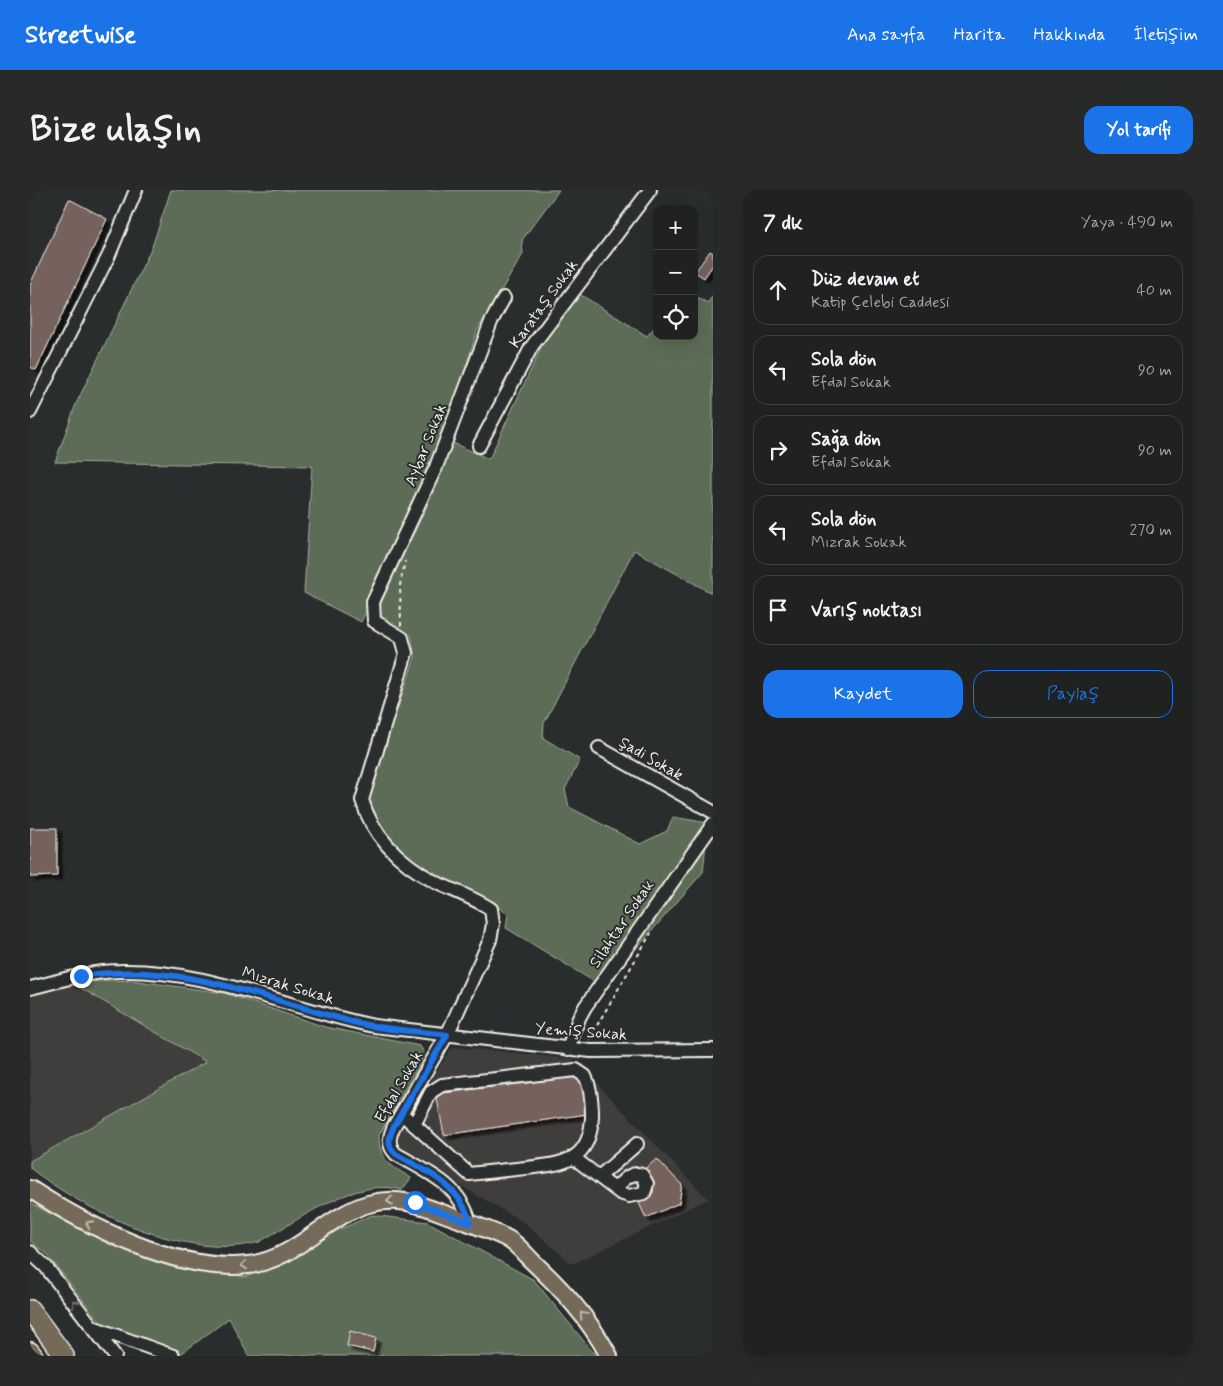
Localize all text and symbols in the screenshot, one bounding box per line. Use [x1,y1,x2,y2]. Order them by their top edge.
text: Streetwise [25,20,136,51]
text: Ana sayfa [847,23,926,47]
text: Harita [954,23,1005,47]
text: Hakkında [1033,23,1106,47]
text: İletişim [1134,23,1198,47]
button: Yol tarifi [1084,106,1193,154]
text: Bize ulaşın [30,107,201,153]
map controls [653,205,698,340]
button: + [653,205,698,250]
text: 7 dk [763,209,803,237]
text: Yaya · 490 m [1081,212,1173,233]
button: − [653,250,698,295]
street label: Karataş Sokak [505,255,583,352]
text: Düz devam et [811,267,919,292]
icon: ahead [764,276,792,304]
text: 40 m [1136,280,1172,301]
text: Katip Çelebi Caddesi [811,292,949,313]
button: locate [653,295,698,340]
text: Sola dön [811,347,876,372]
icon: left [764,356,792,384]
text: 90 m [1138,360,1172,381]
text: Efdal Sokak [811,372,891,393]
street label: Aybar Sokak [400,401,452,489]
text: Sağa dön [811,427,881,452]
icon: right [764,436,792,464]
text: 90 m [1138,440,1172,461]
text: Efdal Sokak [811,452,891,473]
text: Sola dön [811,507,876,532]
icon: left [764,516,792,544]
text: 270 m [1129,520,1172,541]
text: Mızrak Sokak [811,532,906,553]
icon: arrive [764,596,792,624]
text: Varış noktası [811,598,922,623]
button: Kaydet [763,670,963,718]
button: Paylaş [973,670,1173,718]
street label: Şadi Sokak [615,732,687,786]
street label: Silahtar Sokak [585,876,659,972]
street label: Mızrak Sokak [239,962,337,1010]
route end [70,965,93,988]
street label: Yemiş Sokak [534,1018,628,1046]
street label: Efdal Sokak [370,1047,428,1127]
route start [404,1191,427,1214]
one-way arrow [386,1195,394,1206]
one-way arrow [85,1220,94,1230]
one-way arrow [240,1259,248,1270]
one-way arrow [73,1300,81,1309]
one-way arrow [581,1312,589,1321]

